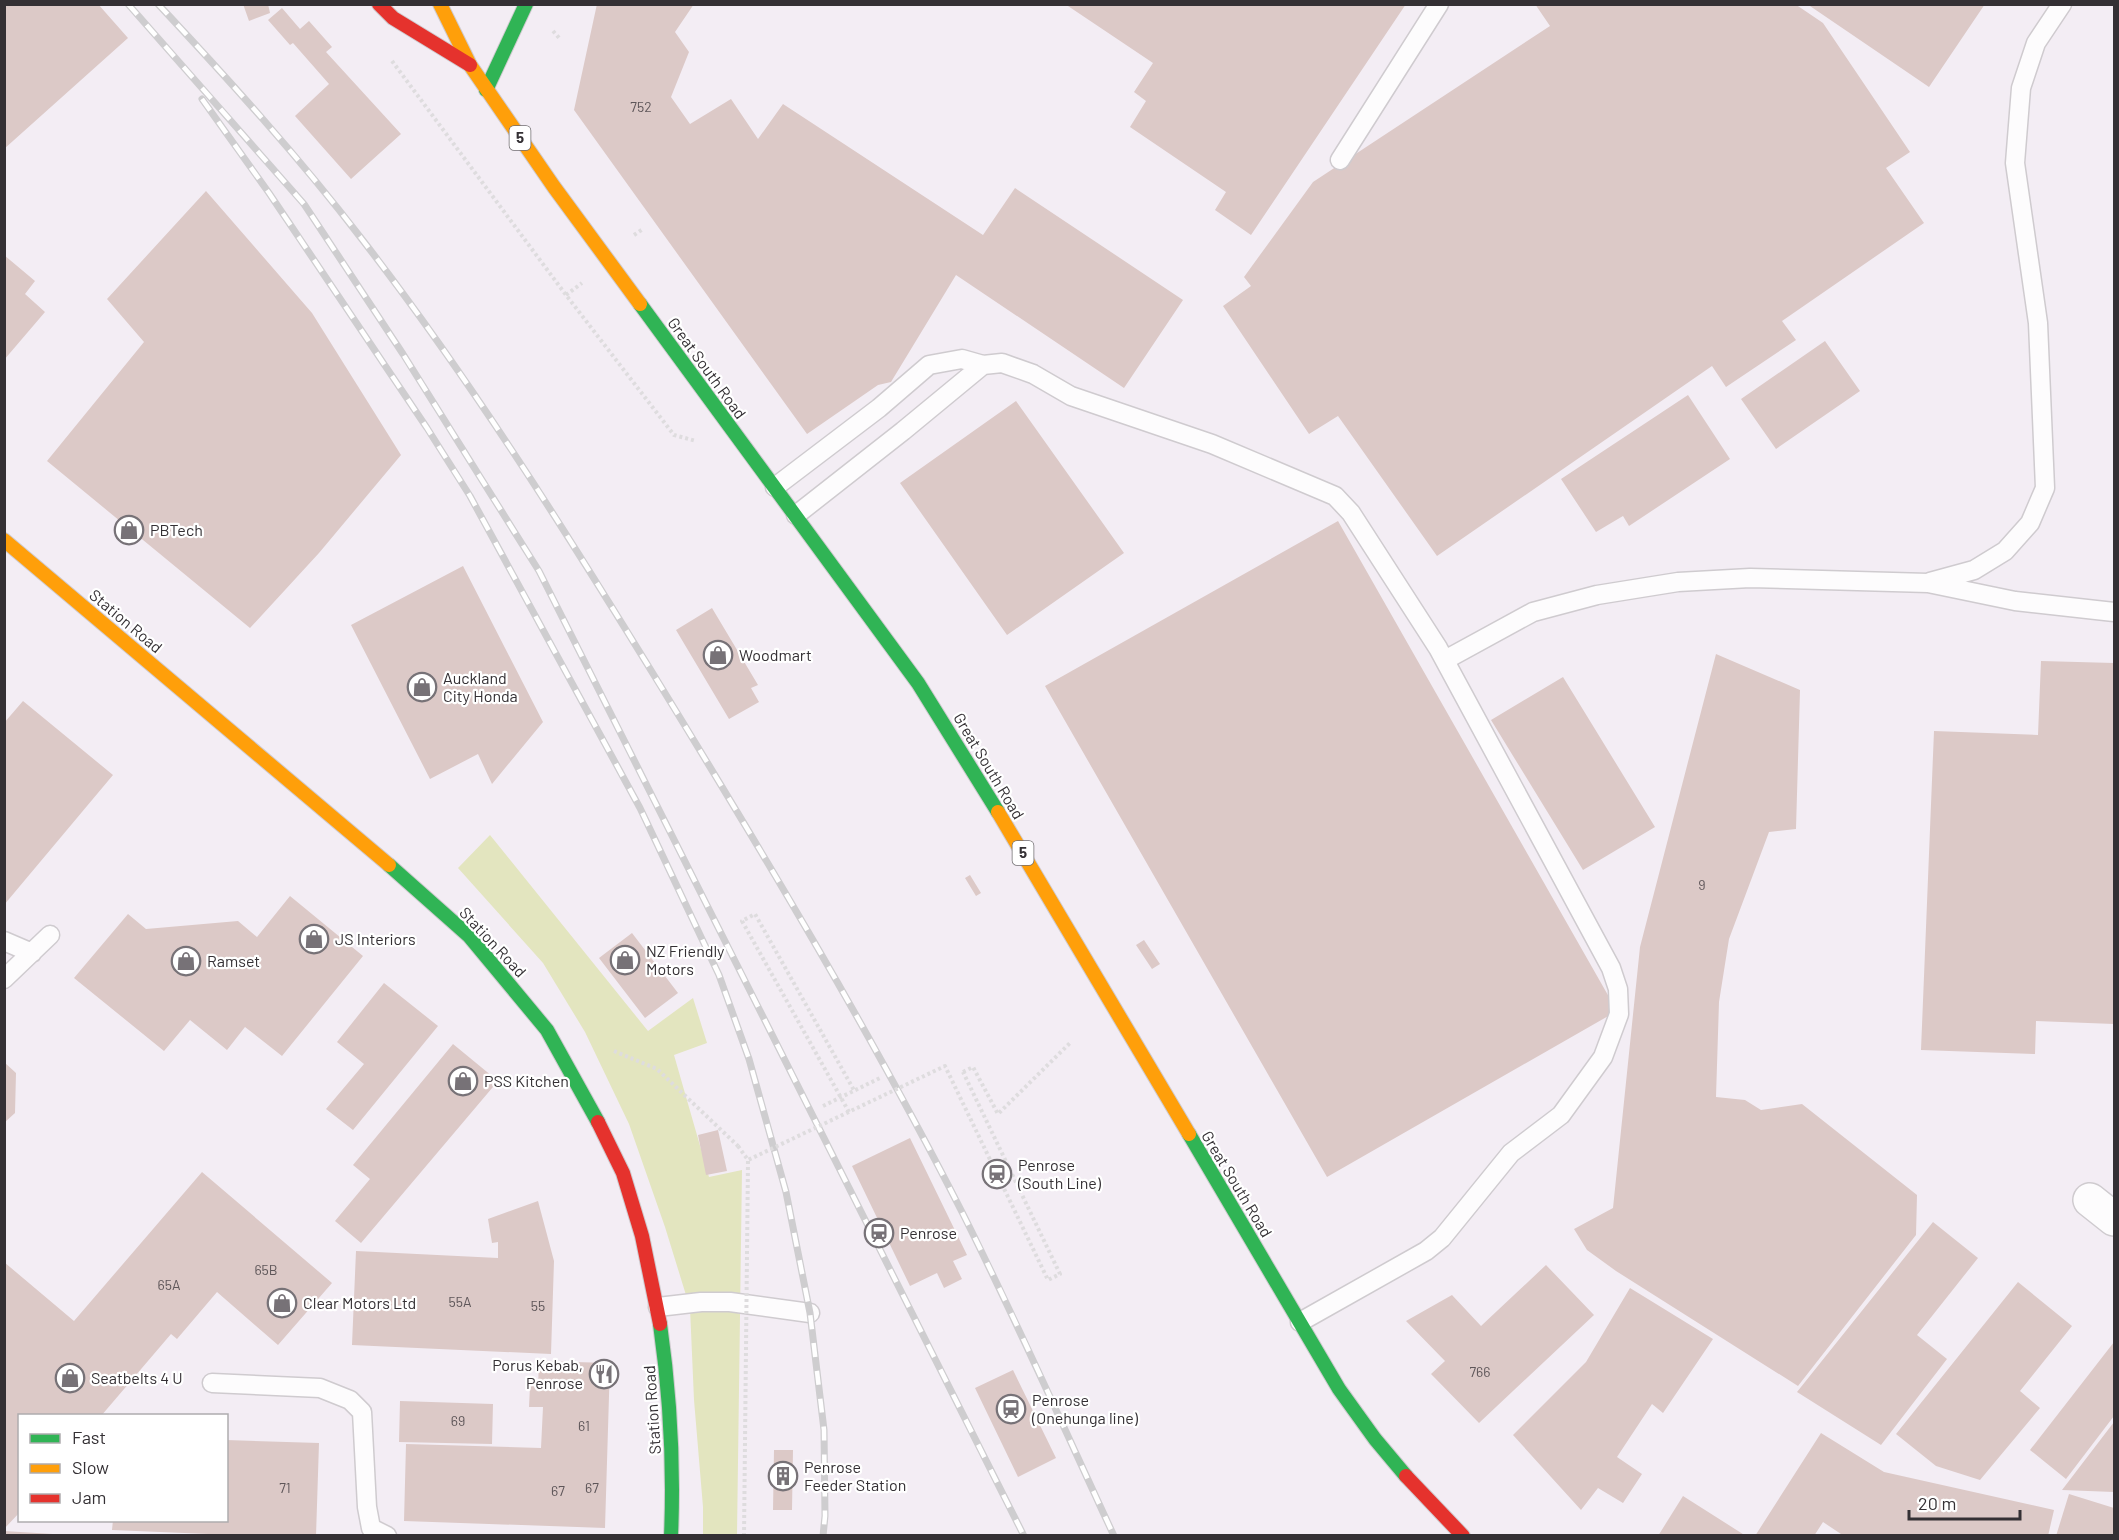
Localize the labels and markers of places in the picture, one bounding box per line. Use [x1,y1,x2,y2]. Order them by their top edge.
shop icon: PBTech [113,514,145,546]
place label: PBTech [150,520,203,539]
shop icon: Woodmart [702,639,734,671]
place label: Woodmart [739,645,812,664]
place label: Auckland City Honda [443,668,518,705]
shop icon: Auckland City Honda [406,671,438,703]
shop icon: JS Interiors [298,923,330,955]
place label: JS Interiors [335,929,416,948]
place label: NZ Friendly Motors [646,941,725,978]
shop icon: NZ Friendly Motors [609,944,641,976]
shop icon: Ramset [170,945,202,977]
place label: Ramset [207,951,260,970]
shop icon: PSS Kitchen [447,1065,479,1097]
place label: PSS Kitchen [484,1071,569,1090]
place label: Penrose (South Line) [1017,1155,1102,1192]
station icon: Penrose (South Line) [981,1158,1013,1190]
station icon: Penrose [863,1217,895,1249]
place label: Penrose [900,1223,957,1242]
shop icon: Clear Motors Ltd [266,1287,298,1319]
place label: Clear Motors Ltd [303,1293,416,1312]
place label: Porus Kebab, Penrose [492,1355,583,1392]
restaurant icon: Porus Kebab, Penrose [588,1358,620,1390]
shop icon: Seatbelts 4 U [54,1362,86,1394]
place label: Seatbelts 4 U [91,1368,183,1387]
place label: Penrose (Onehunga line) [1031,1390,1139,1427]
station icon: Penrose (Onehunga line) [995,1393,1027,1425]
place label: Penrose Feeder Station [804,1457,906,1494]
building icon: Penrose Feeder Station [767,1460,799,1492]

